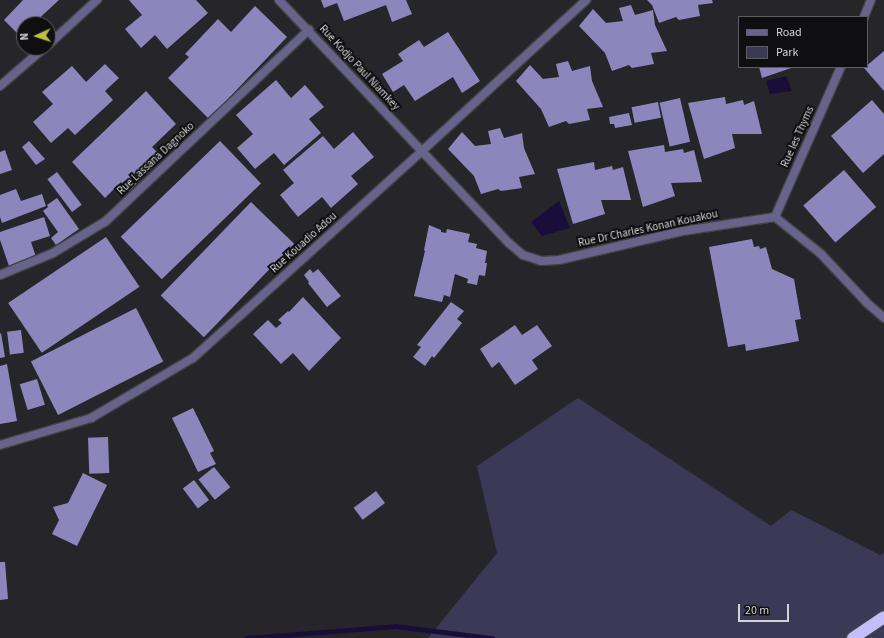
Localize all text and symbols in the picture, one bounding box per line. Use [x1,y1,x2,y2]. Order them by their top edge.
north arrow [16,16,56,56]
legend [738,16,868,68]
street label: Rue Kodjo Paul Niamkey [316,23,402,113]
text: Road [776,24,802,41]
text: N [17,33,32,41]
text: Park [776,44,798,61]
street label: Rue les Thyms [779,104,817,170]
street label: Rue Lassana Dagnoko [115,120,197,198]
street label: Rue Dr Charles Konan Kouakou [577,208,719,250]
street label: Rue Kouadio Adou [268,210,340,276]
scale bar [740,596,791,622]
text: 20 m [745,602,769,619]

